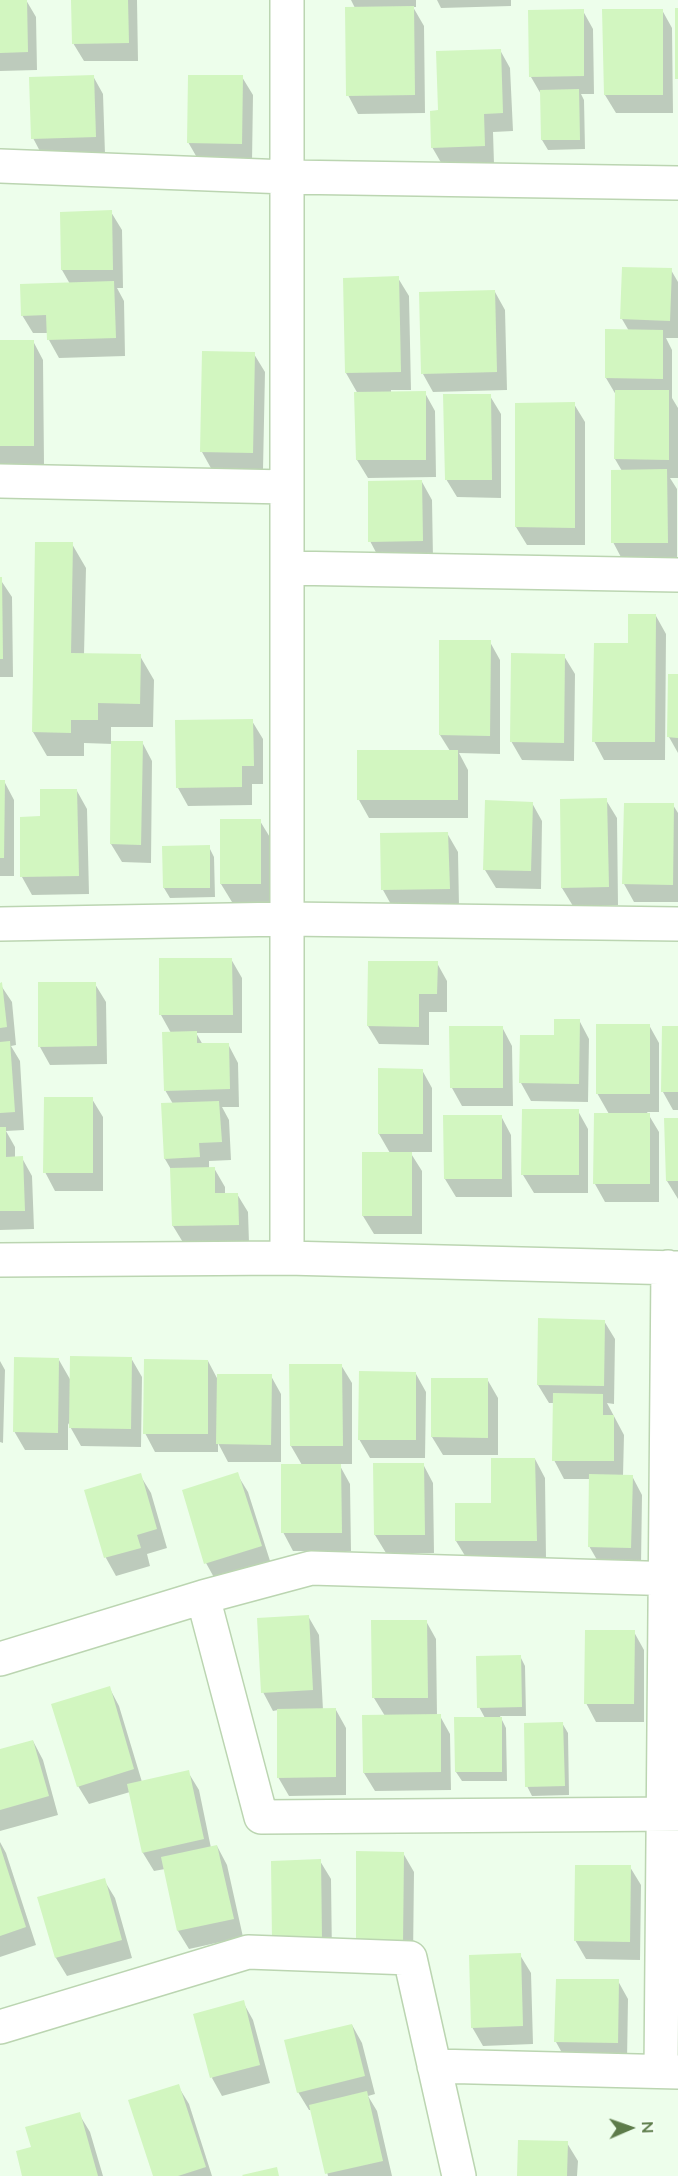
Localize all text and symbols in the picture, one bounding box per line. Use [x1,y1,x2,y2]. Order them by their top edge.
north arrow [600,2098,660,2158]
text: N [639,2121,658,2134]

